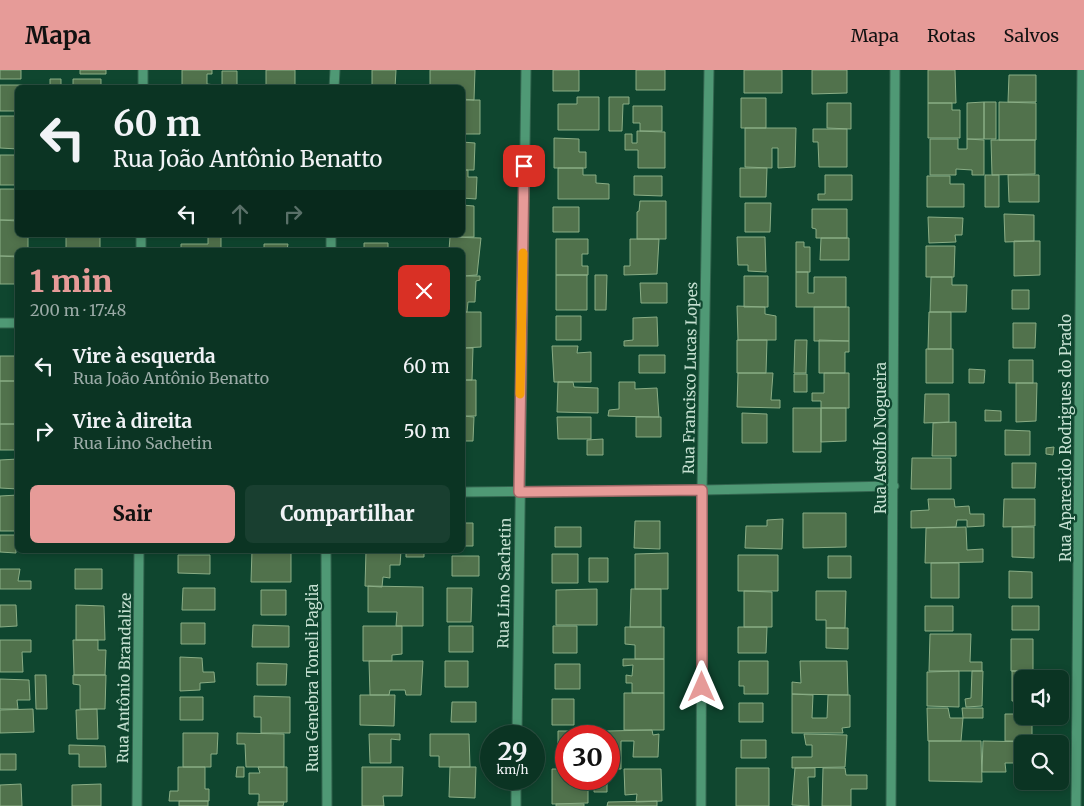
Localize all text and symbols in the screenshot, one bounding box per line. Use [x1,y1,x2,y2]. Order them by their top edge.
text: Mapa [25,20,91,51]
text: Mapa [851,24,899,47]
text: Rotas [927,24,976,47]
text: Salvos [1004,24,1059,47]
text: 60 m [113,102,201,146]
icon: left [30,105,95,170]
text: Rua João Antônio Benatto [113,145,382,173]
pin [503,145,545,187]
icon: arrive [510,152,538,180]
icon: left [173,200,201,228]
icon: ahead [226,200,254,228]
icon: right [279,200,307,228]
text: 1 min [30,262,112,300]
button: close [398,265,450,317]
street label: Rua Francisco Lucas Lopes [679,282,701,474]
text: 200 m · 17:48 [30,300,126,320]
street label: Rua Aparecido Rodrigues do Prado [1056,314,1075,562]
text: Vire à esquerda [73,344,216,368]
icon: left [30,352,58,380]
text: 60 m [403,354,450,378]
street label: Rua Astolfo Nogueira [871,362,890,514]
text: Rua João Antônio Benatto [73,368,269,388]
text: Vire à direita [73,409,192,433]
icon: right [30,417,58,445]
text: 50 m [404,419,450,443]
text: Rua Lino Sachetin [73,433,212,453]
button: Sair [30,485,235,543]
button: Compartilhar [245,485,450,543]
street label: Rua Lino Sachetin [493,517,515,648]
street label: Rua Genebra Toneli Paglia [303,584,322,772]
street label: Rua Antônio Brandalize [113,593,135,763]
position arrow [675,660,727,712]
map controls [1014,670,1069,790]
button: sound [1014,670,1069,725]
speed limit sign: 30 [555,725,620,790]
text: 29 [498,735,527,767]
button: search [1014,735,1069,790]
text: km/h [497,762,528,777]

